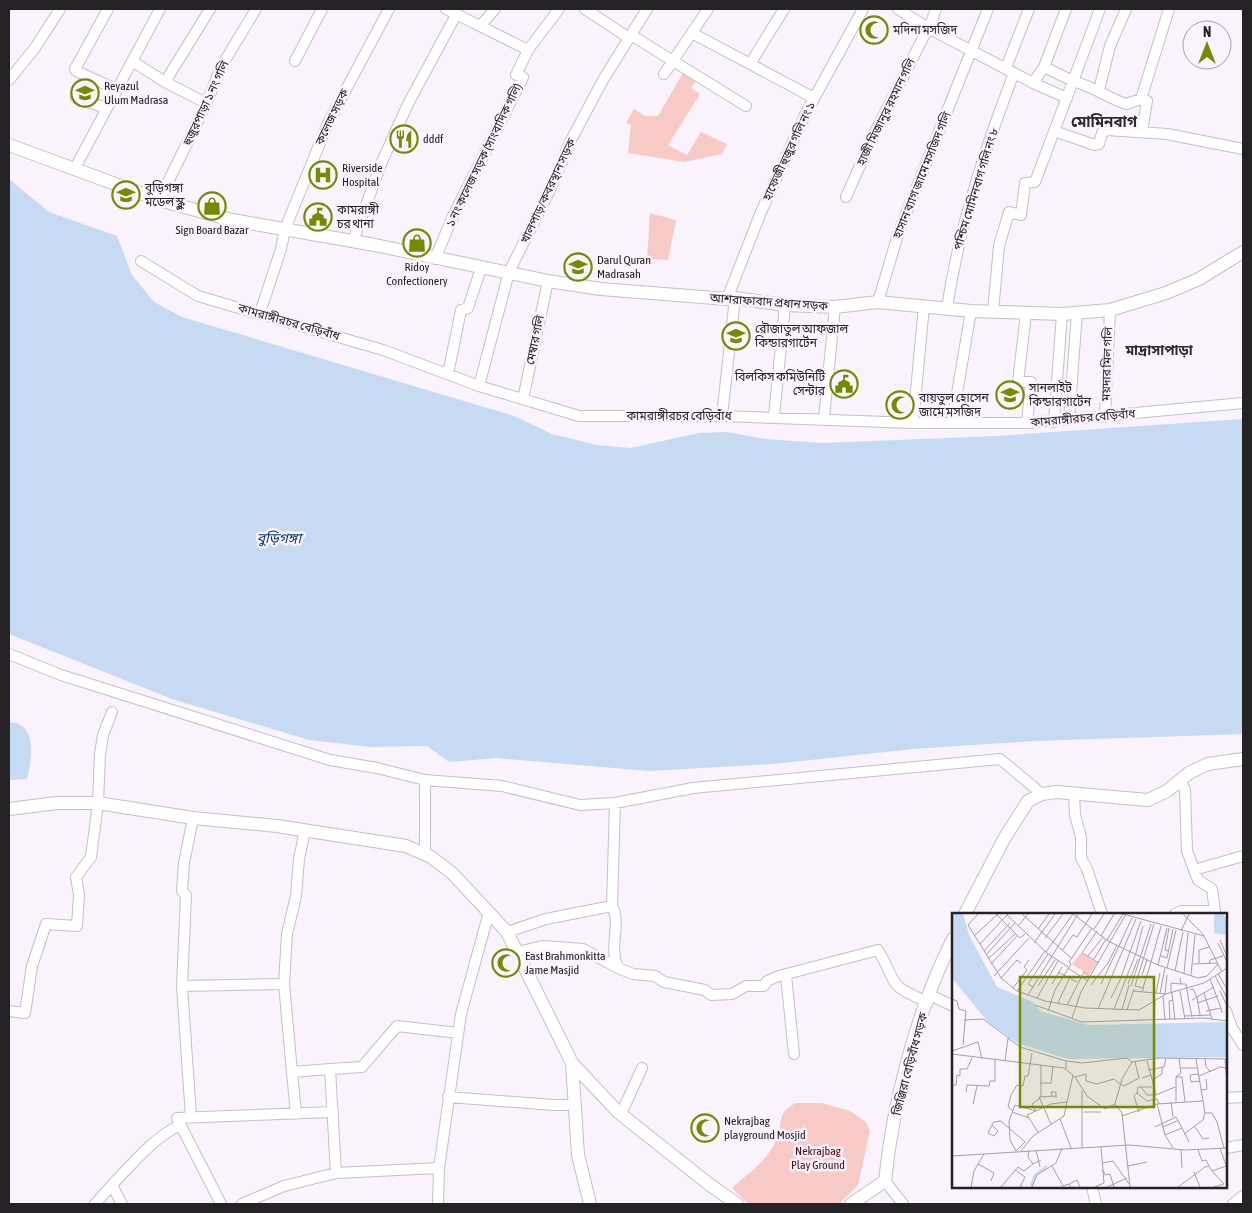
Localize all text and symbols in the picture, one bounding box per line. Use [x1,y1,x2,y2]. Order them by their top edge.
mosque icon: মদিনা মসজিদ [859,15,889,45]
north arrow [1182,20,1232,70]
place label: মদিনা মসজিদ [892,22,958,37]
text: N [1203,24,1211,40]
street label: হাজী মিজানুর রহমান গলি [853,55,919,169]
street label: হুজুরপাড়া ১ নং গলি [179,58,232,149]
school or university icon: Reyazul Ulum Madrasa [70,78,100,108]
place label: Reyazul Ulum Madrasa [104,79,168,107]
street label: ১ নং কলেজ সড়ক (সাংবাদিক গলি) [442,80,525,229]
street label: কলেজ সড়ক [312,86,352,148]
street label: হাফেজী হুজুর গলি নং ১ [759,99,818,204]
street label: হাসান ব্যাগ জামে মসজিদ গলি [889,109,954,241]
district label: মোমিনবাগ [1071,113,1138,130]
restaurant icon: dddf [389,124,419,154]
street label: পশ্চিম মোমিনবাগ গলি নং ৮ [950,126,1001,252]
place label: dddf [423,132,444,146]
street label: খালপাড়/কবরস্থান সড়ক [518,136,579,246]
hospital icon: Riverside Hospital [308,160,338,190]
place label: Riverside Hospital [342,161,383,189]
school or university icon: বুড়িগঙ্গা মডেল স্কুল [111,180,141,210]
place label: বুড়িগঙ্গা মডেল স্কুল [144,180,186,210]
shop icon: Sign Board Bazar [197,191,227,221]
public building icon: কামরাঙ্গী চর থানা [303,202,333,232]
place label: কামরাঙ্গী চর থানা [336,202,380,231]
place label: Sign Board Bazar [176,223,249,237]
shop icon: Ridoy Confectionery [402,228,432,258]
school or university icon: Darul Quran Madrasah [563,252,593,282]
place label: Darul Quran Madrasah [597,253,651,281]
place label: Ridoy Confectionery [386,260,448,288]
street label: আশরাফাবাদ প্রধান সড়ক [708,291,829,313]
street label: কামরাঙ্গীরচর বেড়িবাঁধ [236,300,343,343]
street label: মেম্বার গলি [522,313,547,366]
school or university icon: রৌজাতুল আফজাল কিন্ডারগার্টেন [721,321,751,351]
place label: রৌজাতুল আফজাল কিন্ডারগার্টেন [754,321,849,350]
street label: ময়দার মিল গলি [1098,326,1115,402]
district label: মাদ্রাসাপাড়া [1124,342,1194,358]
place label: বিলকিস কমিউনিটি সেন্টার [734,369,826,398]
public building icon: বিলকিস কমিউনিটি সেন্টার [829,369,859,399]
school or university icon: সানলাইট কিন্ডারগার্টেন [995,380,1025,410]
place label: সানলাইট কিন্ডারগার্টেন [1028,380,1092,409]
mosque icon: বায়তুল হোসেন জামে মসজিদ [885,390,915,420]
place label: বায়তুল হোসেন জামে মসজিদ [918,391,989,419]
street label: কামরাঙ্গীরচর বেড়িবাঁধ [1029,405,1137,430]
street label: কামরাঙ্গীরচর বেড়িবাঁধ [625,408,732,423]
water label: বুড়িগঙ্গা [257,530,304,547]
inset map [952,913,1227,1188]
mosque icon: East Brahmonkitta Jame Masjid [491,948,521,978]
place label: East Brahmonkitta Jame Masjid [525,949,606,977]
street label: জিঞ্জিরা বেড়িবাঁধ সড়ক [888,1010,931,1118]
mosque icon: Nekrajbag playground Mosjid [690,1113,720,1143]
place label: Nekrajbag playground Mosjid [724,1114,806,1142]
park label: Nekrajbag Play Ground [791,1144,845,1172]

